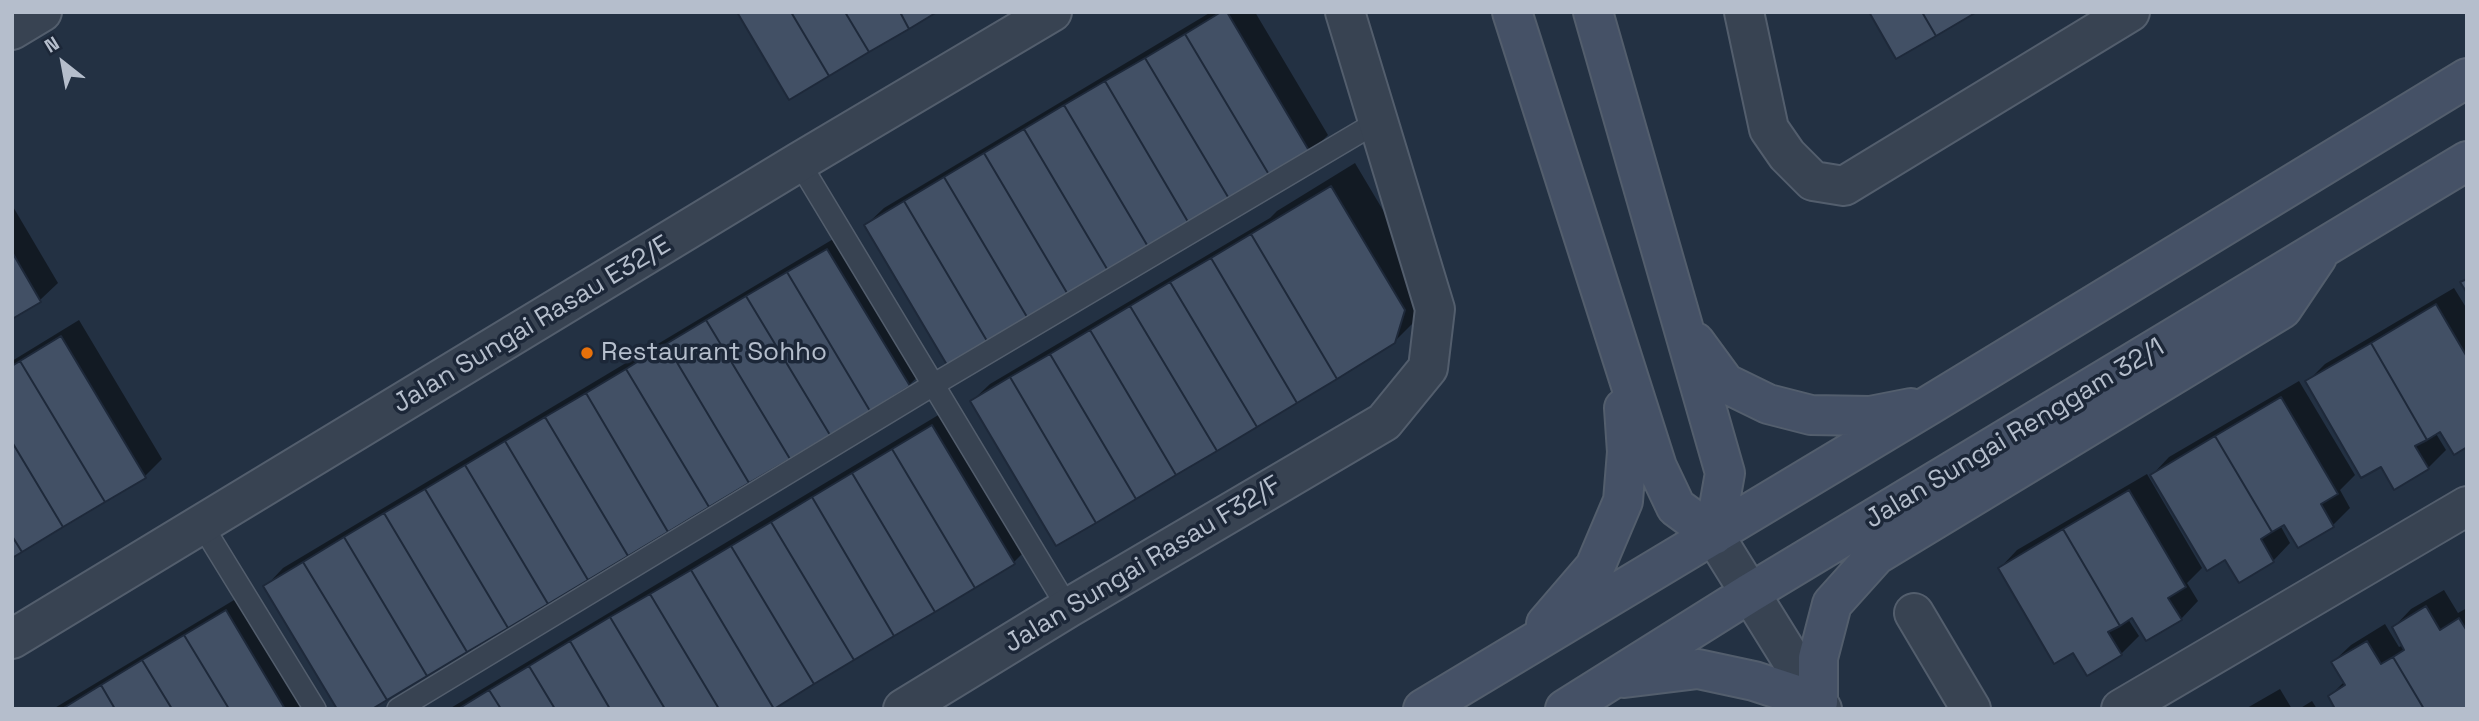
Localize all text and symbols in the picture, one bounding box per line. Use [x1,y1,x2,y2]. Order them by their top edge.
north arrow [28,28,98,98]
text: N [40,31,64,59]
street label: Jalan Sungai Rasau E32/E [387,230,677,420]
street label: Jalan Sungai Renggam 32/1 [1860,332,2170,536]
place label: Restaurant Sohho [601,337,827,369]
marker: Restaurant Sohho [579,345,595,361]
street label: Jalan Sungai Rasau F32/F [999,470,1287,660]

